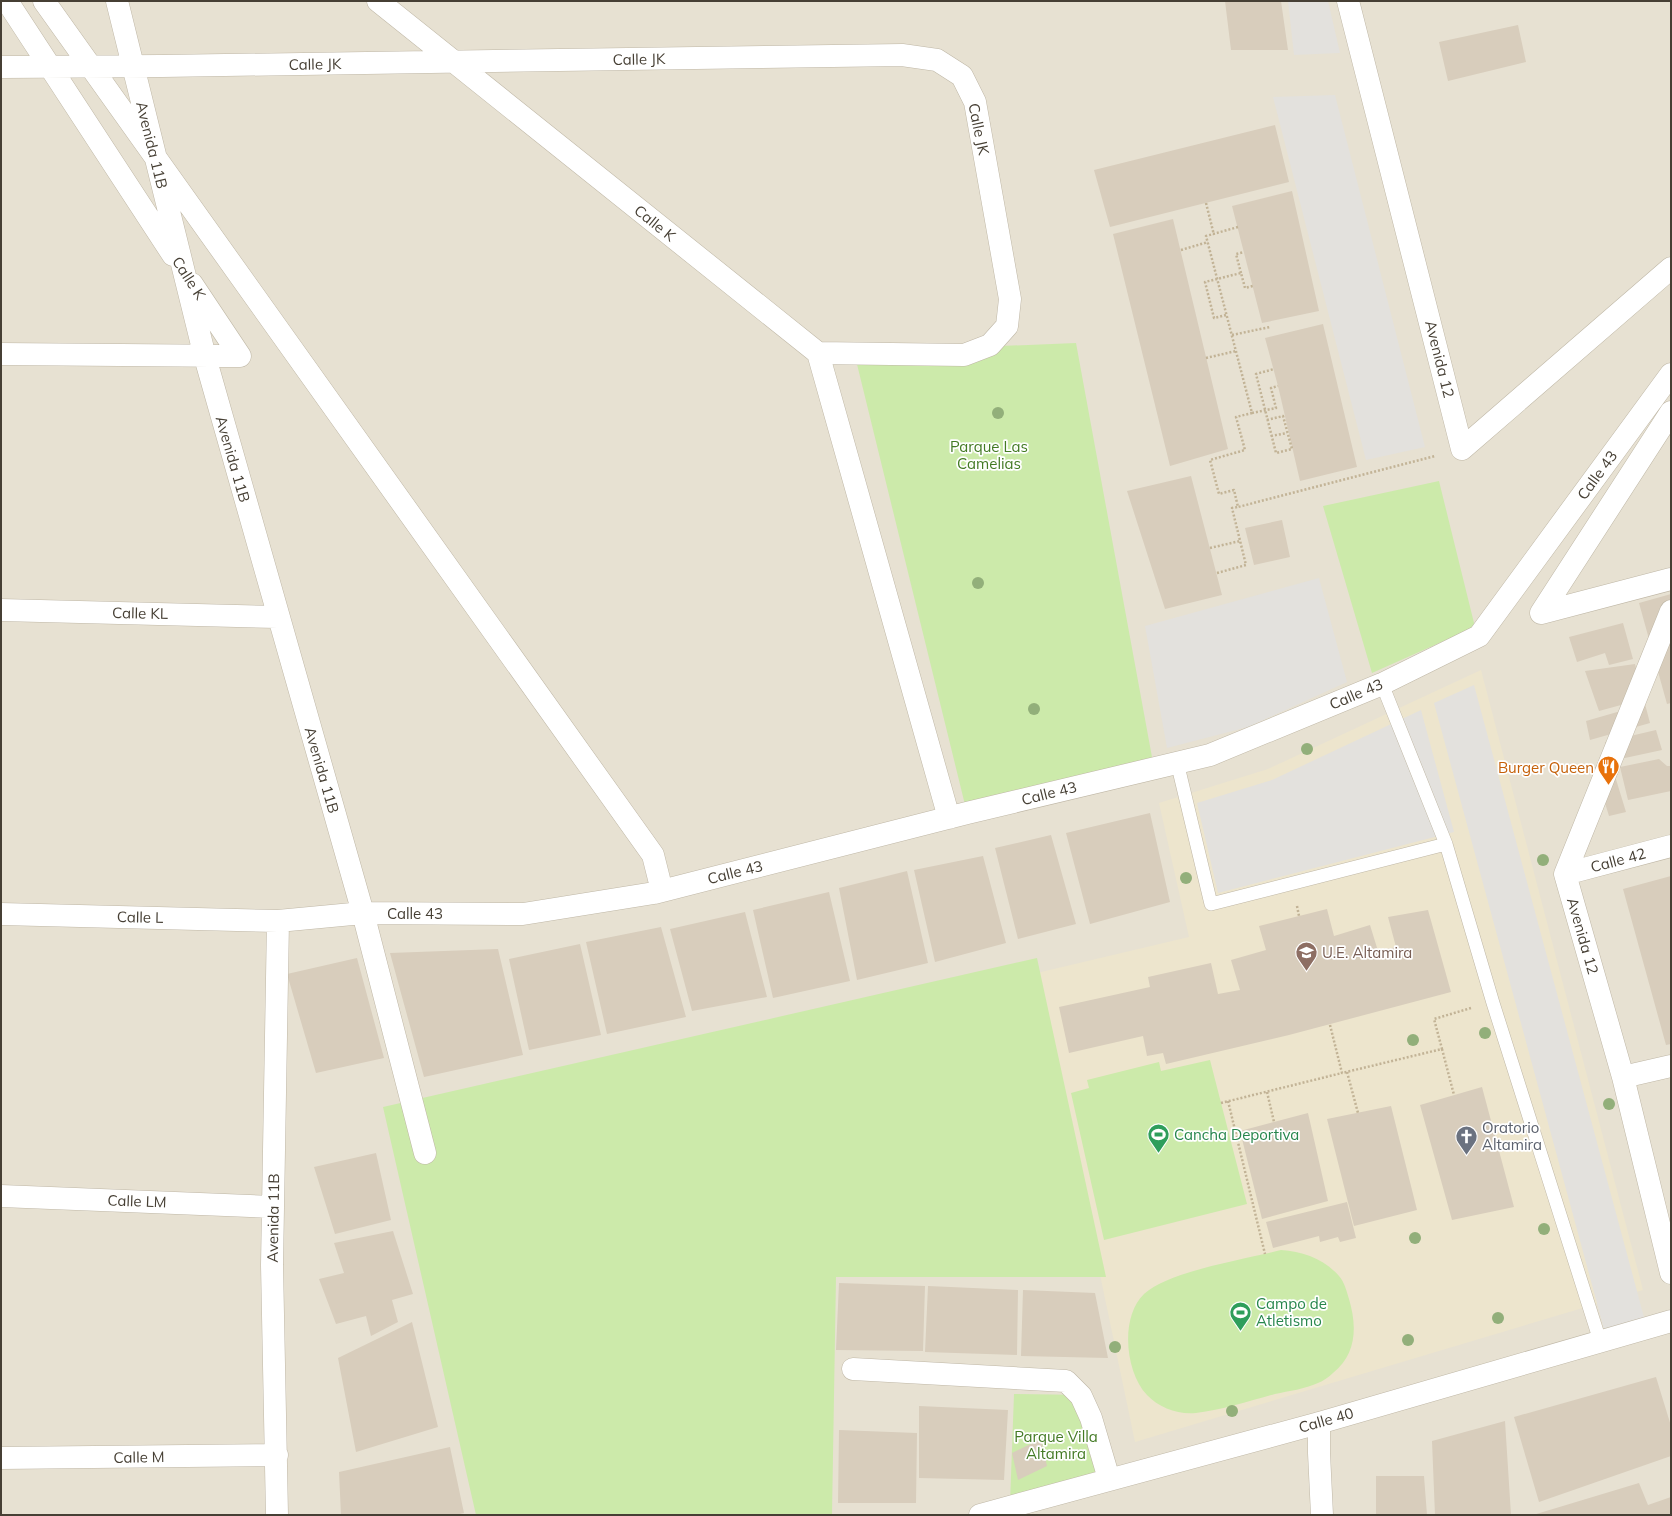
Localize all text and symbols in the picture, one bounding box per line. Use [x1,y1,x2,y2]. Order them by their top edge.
street label: Calle JK [612,49,666,69]
street label: Calle JK [288,54,342,74]
street label: Avenida 11B [132,99,172,191]
street label: Calle JK [964,101,994,157]
street label: Calle K [630,201,680,246]
street label: Calle K [168,253,210,304]
street label: Avenida 12 [1421,318,1459,400]
street label: Avenida 11B [212,414,254,504]
park label: Parque Las Camelias [950,437,1028,473]
street label: Calle 43 [1573,447,1621,503]
street label: Calle KL [112,603,168,623]
street label: Calle 43 [1326,674,1386,714]
street label: Avenida 11B [301,725,343,815]
restaurant icon: Burger Queen [1596,754,1622,787]
place label: Burger Queen [1498,758,1594,777]
street label: Calle 43 [1019,777,1079,809]
street label: Calle 42 [1588,844,1648,876]
street label: Calle 43 [705,856,765,888]
street label: Avenida 12 [1563,895,1603,977]
street label: Calle 43 [387,904,443,923]
street label: Calle L [117,907,163,927]
school or university icon: U.E. Altamira [1293,939,1319,972]
place label: U.E. Altamira [1322,943,1412,962]
place label: Oratorio Altamira [1482,1118,1542,1154]
sports icon: Cancha Deportiva [1146,1121,1172,1154]
church icon: Oratorio Altamira [1454,1123,1480,1156]
place label: Cancha Deportiva [1174,1125,1299,1144]
street label: Avenida 11B [263,1173,283,1263]
street label: Calle LM [107,1190,167,1212]
place label: Campo de Atletismo [1256,1294,1327,1330]
sports icon: Campo de Atletismo [1228,1299,1254,1332]
street label: Calle 40 [1296,1403,1356,1437]
park label: Parque Villa Altamira [1014,1427,1098,1463]
street label: Calle M [113,1447,165,1467]

